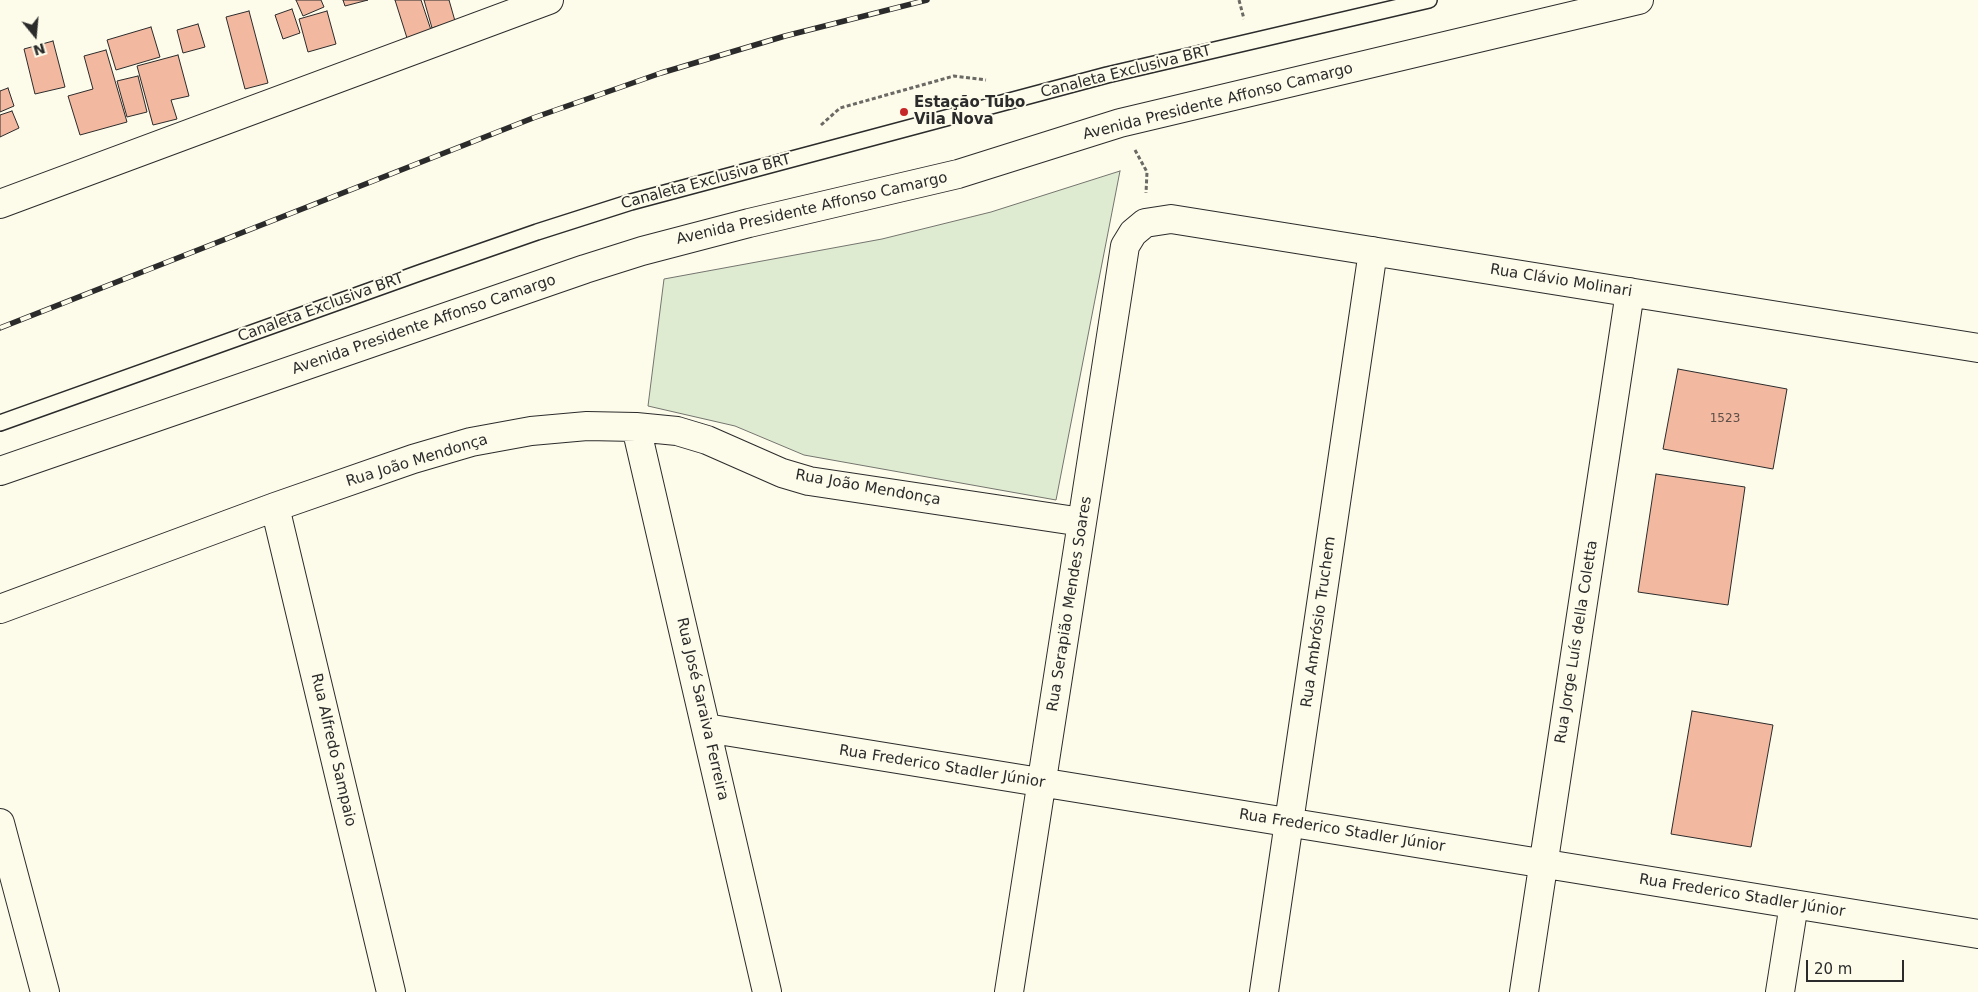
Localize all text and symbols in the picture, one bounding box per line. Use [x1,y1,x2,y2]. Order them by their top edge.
north arrow [10,10,60,60]
text: N [31,40,47,59]
street label: Canaleta Exclusiva BRT [1039,42,1213,102]
street label: Avenida Presidente Affonso Camargo [1081,60,1355,144]
place label: Estação Tubo Vila Nova [914,94,1025,129]
marker: Estação Tubo Vila Nova [898,106,910,118]
street label: Canaleta Exclusiva BRT [619,151,793,213]
street label: Avenida Presidente Affonso Camargo [675,169,949,249]
street label: Rua Clávio Molinari [1489,261,1633,301]
street label: Canaleta Exclusiva BRT [236,270,406,346]
street label: Avenida Presidente Affonso Camargo [290,271,558,379]
house number: 1523 [1710,412,1740,426]
street label: Rua João Mendonça [344,431,490,491]
street label: Rua João Mendonça [794,466,942,510]
street label: Rua Serapião Mendes Soares [1044,495,1096,713]
street label: Rua Ambrósio Truchem [1298,535,1340,709]
street label: Rua Jorge Luís della Coletta [1552,539,1602,745]
street label: Rua José Saraiva Ferreira [672,616,732,802]
street label: Rua Alfredo Sampaio [307,672,359,828]
street label: Rua Frederico Stadler Júnior [838,742,1046,792]
street label: Rua Frederico Stadler Júnior [1238,806,1446,856]
street label: Rua Frederico Stadler Júnior [1638,871,1846,921]
scale bar [1808,950,1906,982]
text: 20 m [1814,960,1852,978]

